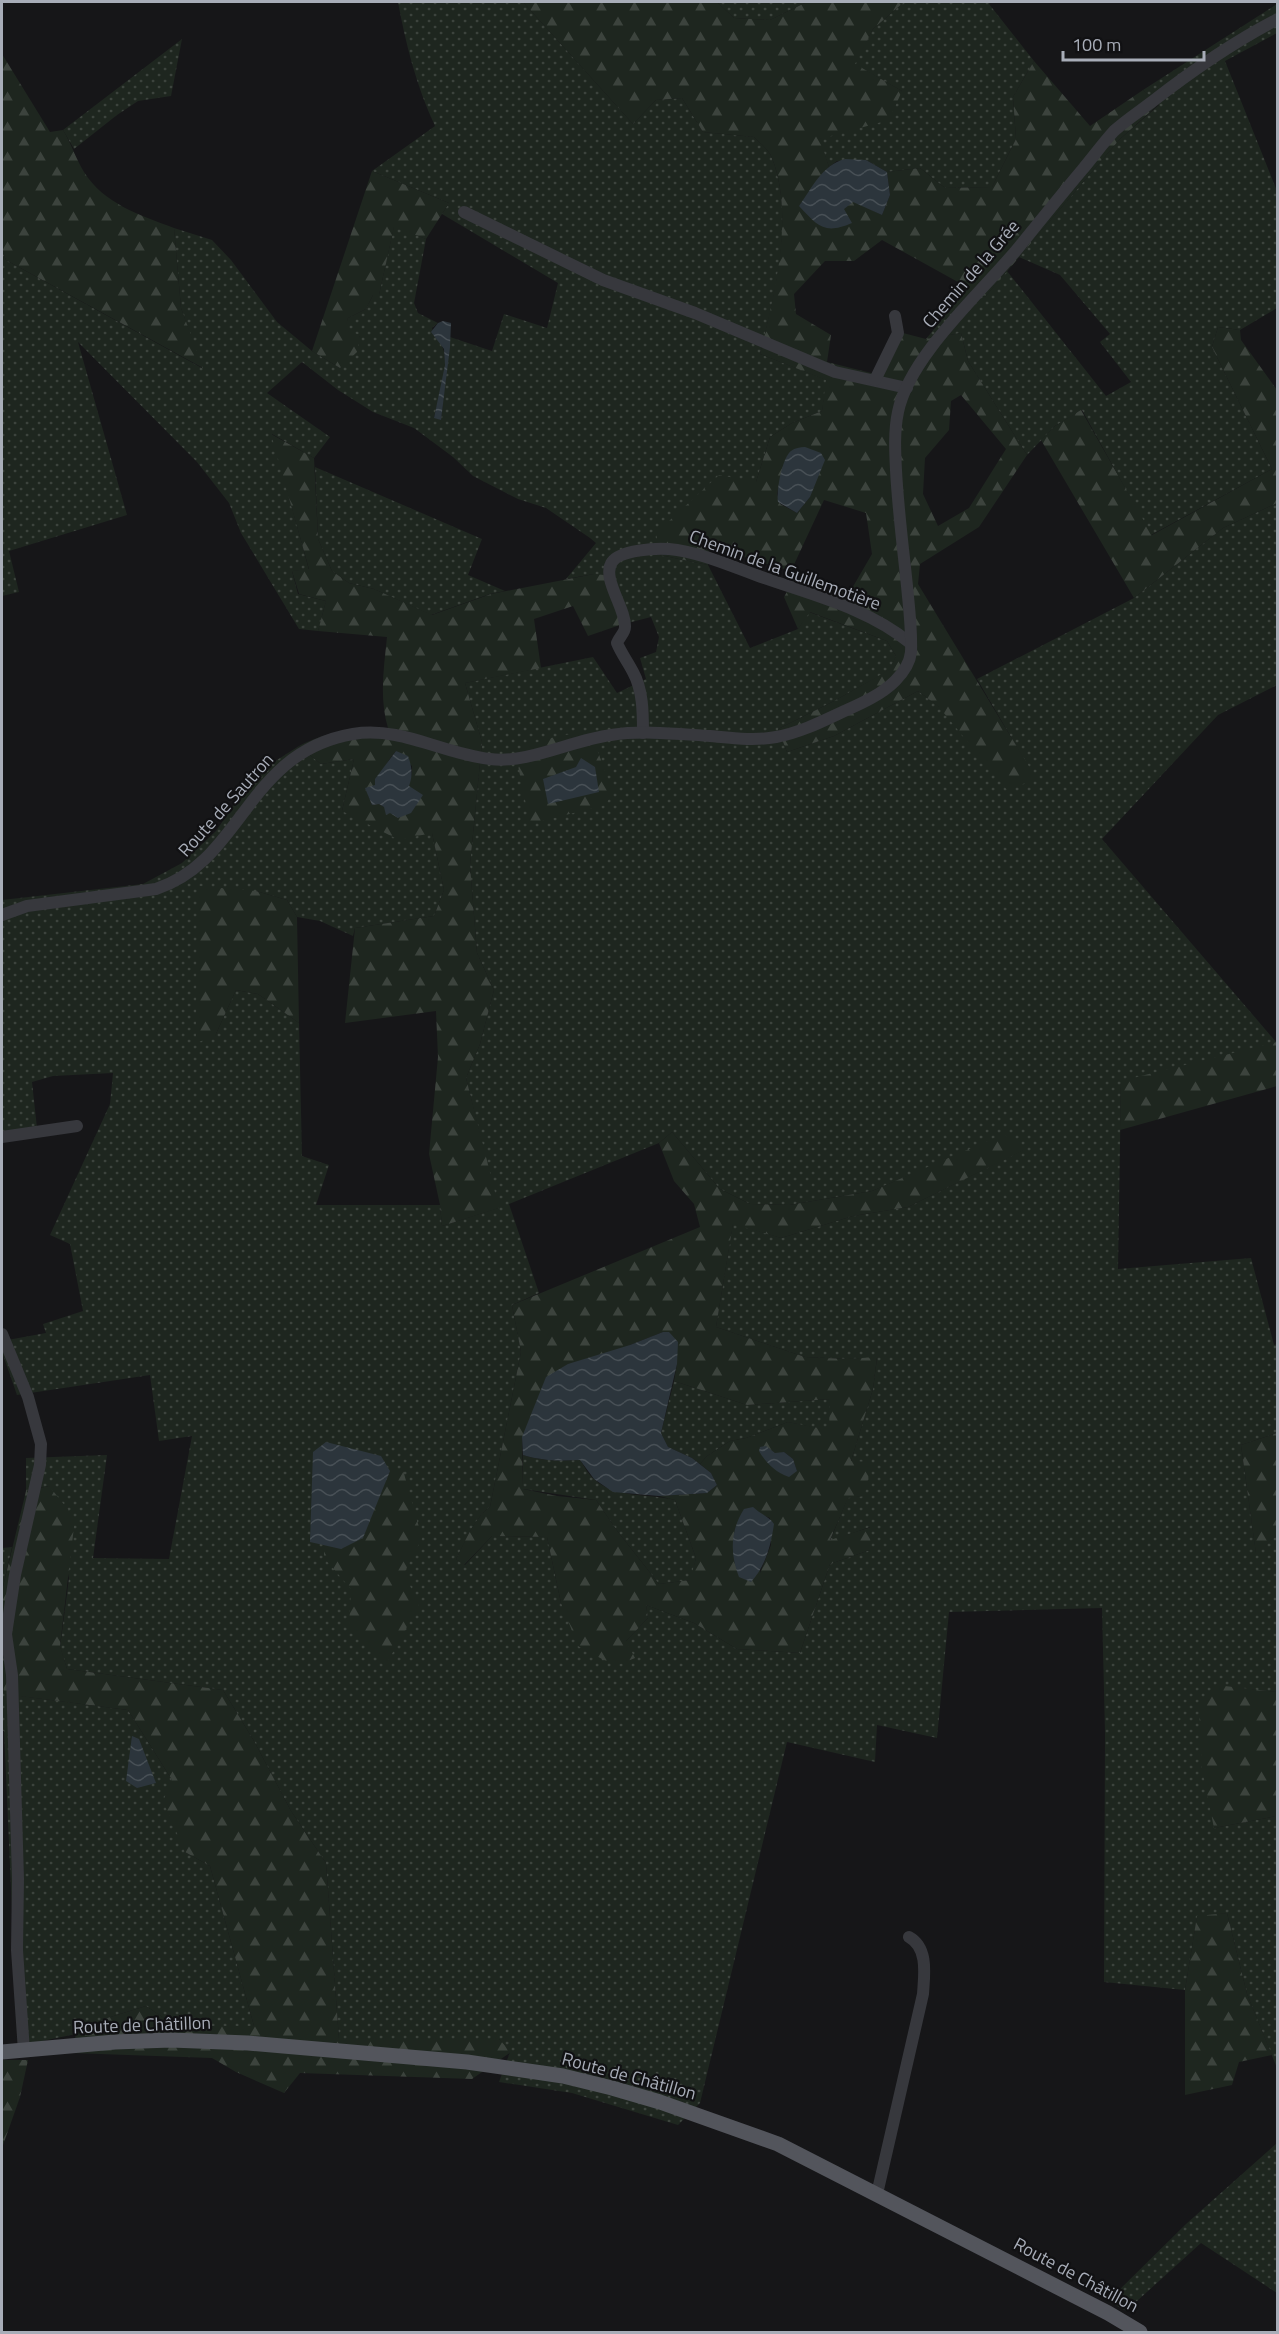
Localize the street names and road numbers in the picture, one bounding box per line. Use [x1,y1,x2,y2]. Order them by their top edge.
street label: Chemin de la Grée [916,213,1025,334]
street label: Chemin de la Guillemotière [686,522,885,617]
street label: Route de Sautron [172,747,280,863]
street label: Route de Châtillon [72,2009,211,2040]
street label: Route de Châtillon [559,2045,699,2106]
street label: Route de Châtillon [1009,2230,1144,2319]

